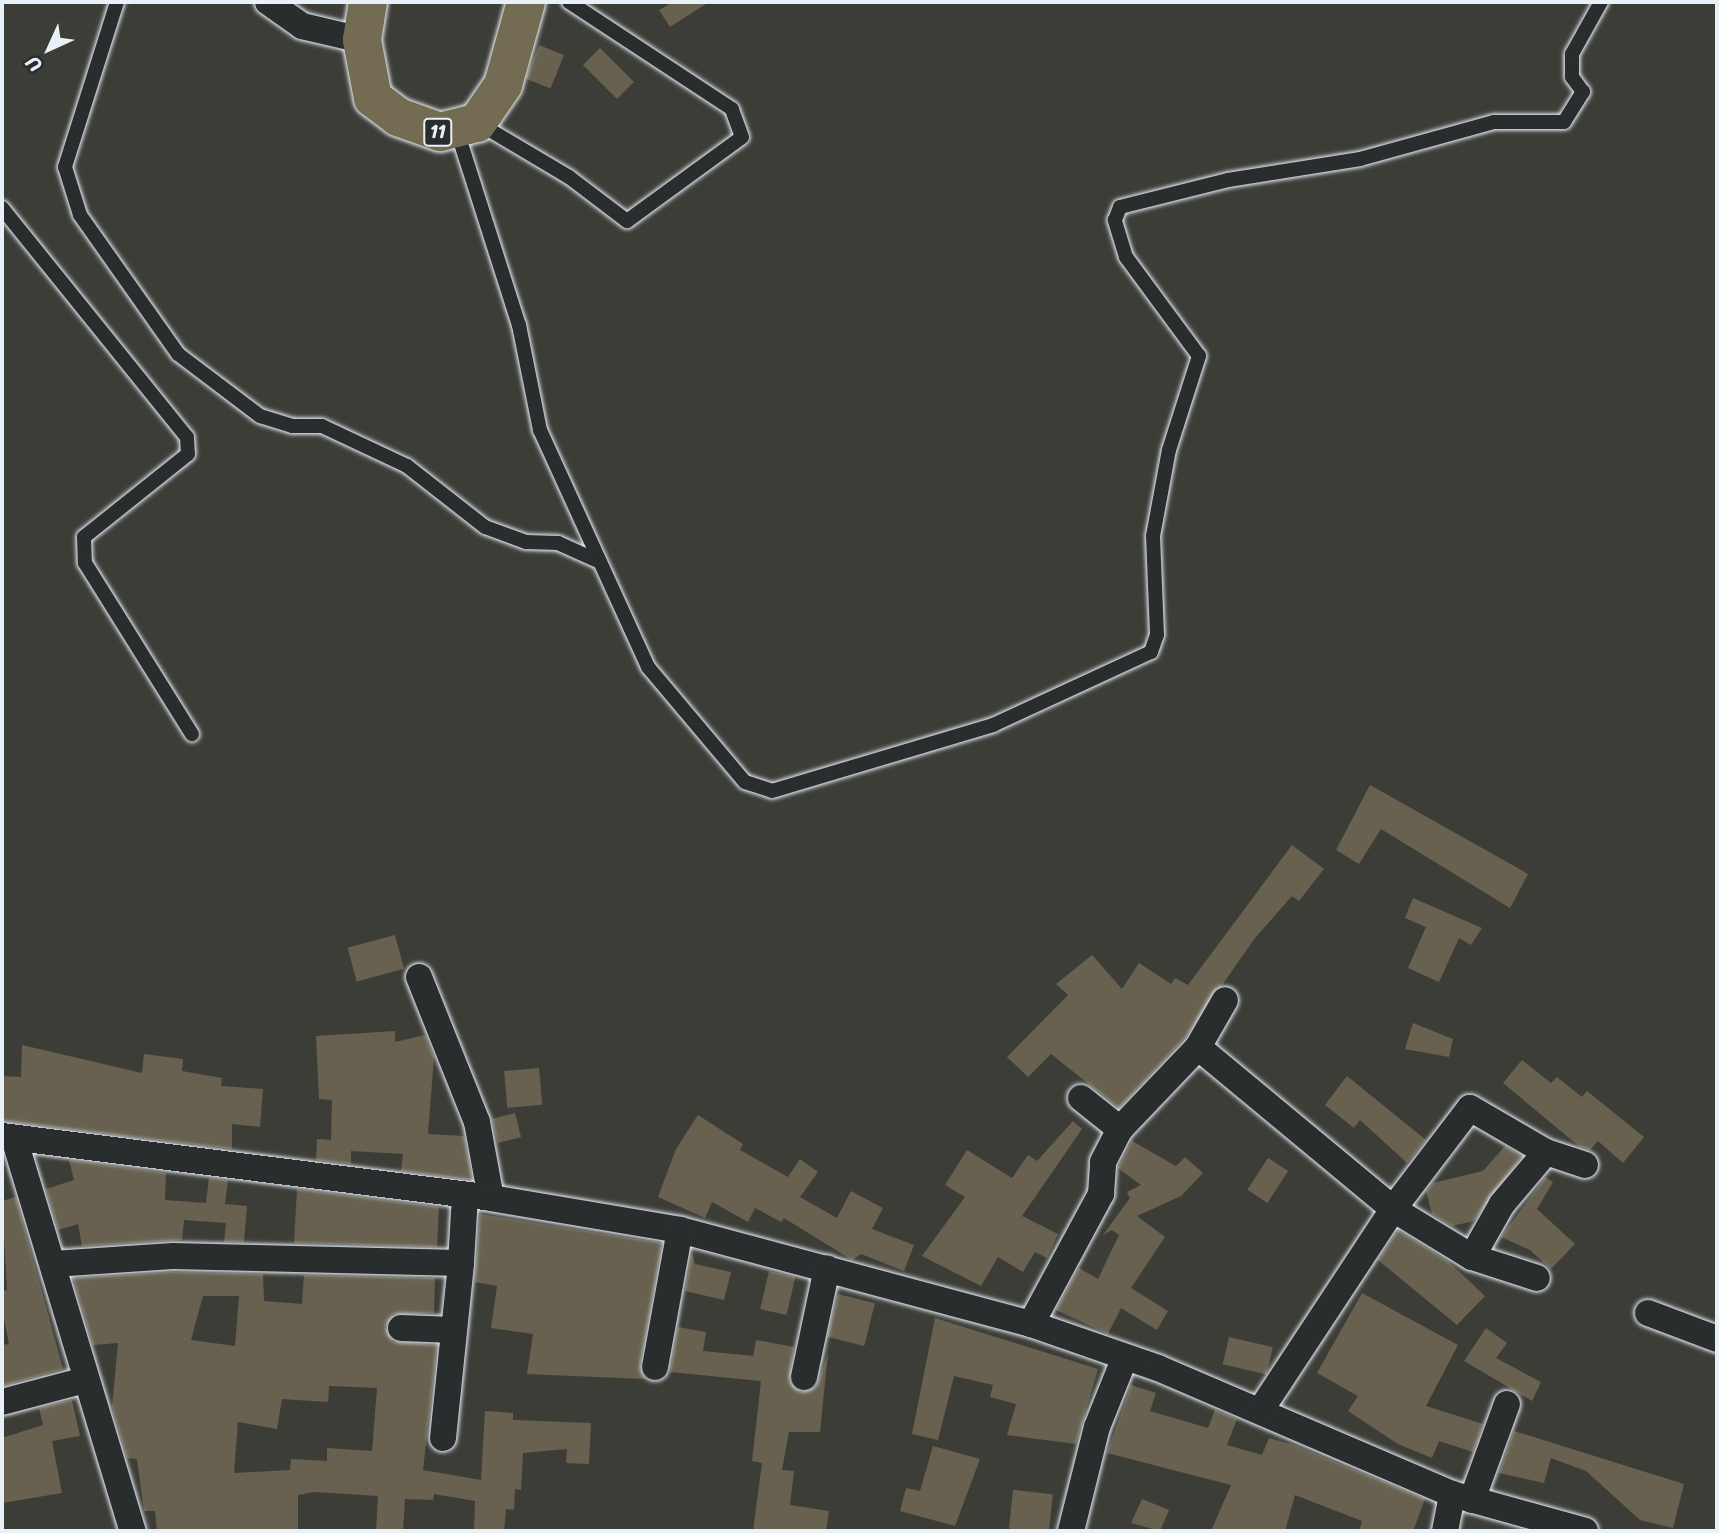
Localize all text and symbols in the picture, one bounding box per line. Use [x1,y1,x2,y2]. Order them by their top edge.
north arrow [14,14,84,84]
text: U [18,48,50,80]
road number: 11 [422,118,454,146]

